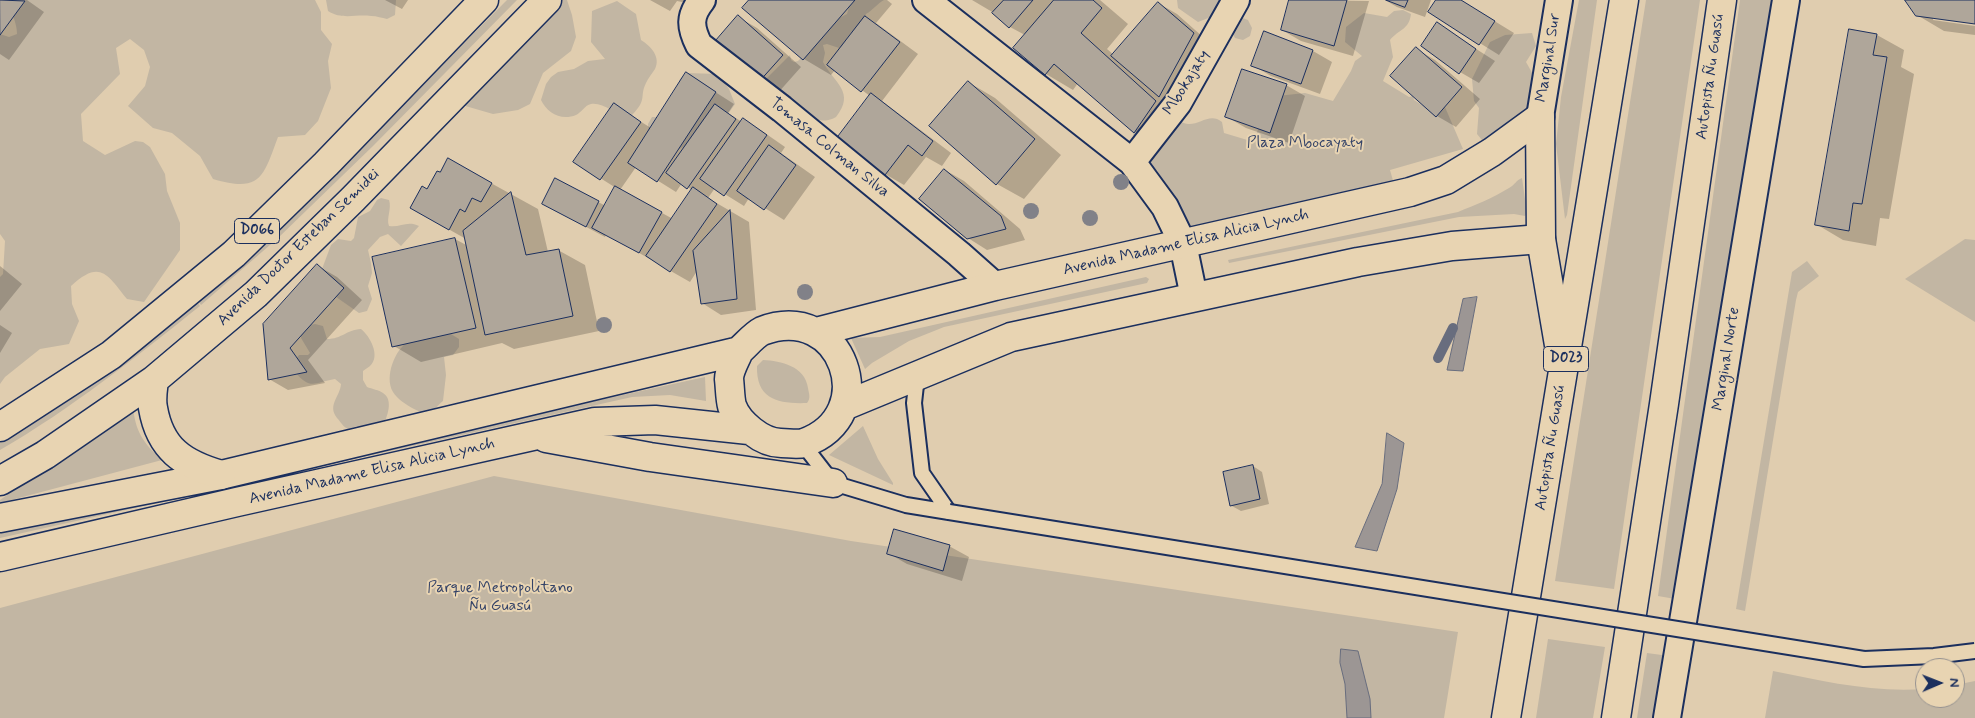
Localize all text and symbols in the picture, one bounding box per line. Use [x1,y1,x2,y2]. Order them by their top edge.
street label: Marginal Sur [1533,12,1565,104]
street label: Autopista Ñu Guasú [1693,13,1729,141]
street label: Mbokajaty [1159,47,1215,119]
street label: Tomasa Colman Silva [765,94,893,202]
park label: Plaza Mbocayaty [1247,134,1363,154]
street label: Avenida Doctor Esteban Semidei [214,165,384,331]
street label: Avenida Madame Elisa Alicia Lynch [1061,205,1311,281]
road number: D066 [234,218,280,244]
street label: Marginal Norte [1709,306,1745,412]
road number: D023 [1544,346,1588,372]
street label: Autopista Ñu Guasú [1532,384,1570,512]
street label: Avenida Madame Elisa Alicia Lynch [247,434,497,510]
park label: Parque Metropolitano Ñu Guasú [427,579,573,617]
north arrow [1915,658,1965,708]
text: N [1945,678,1963,688]

